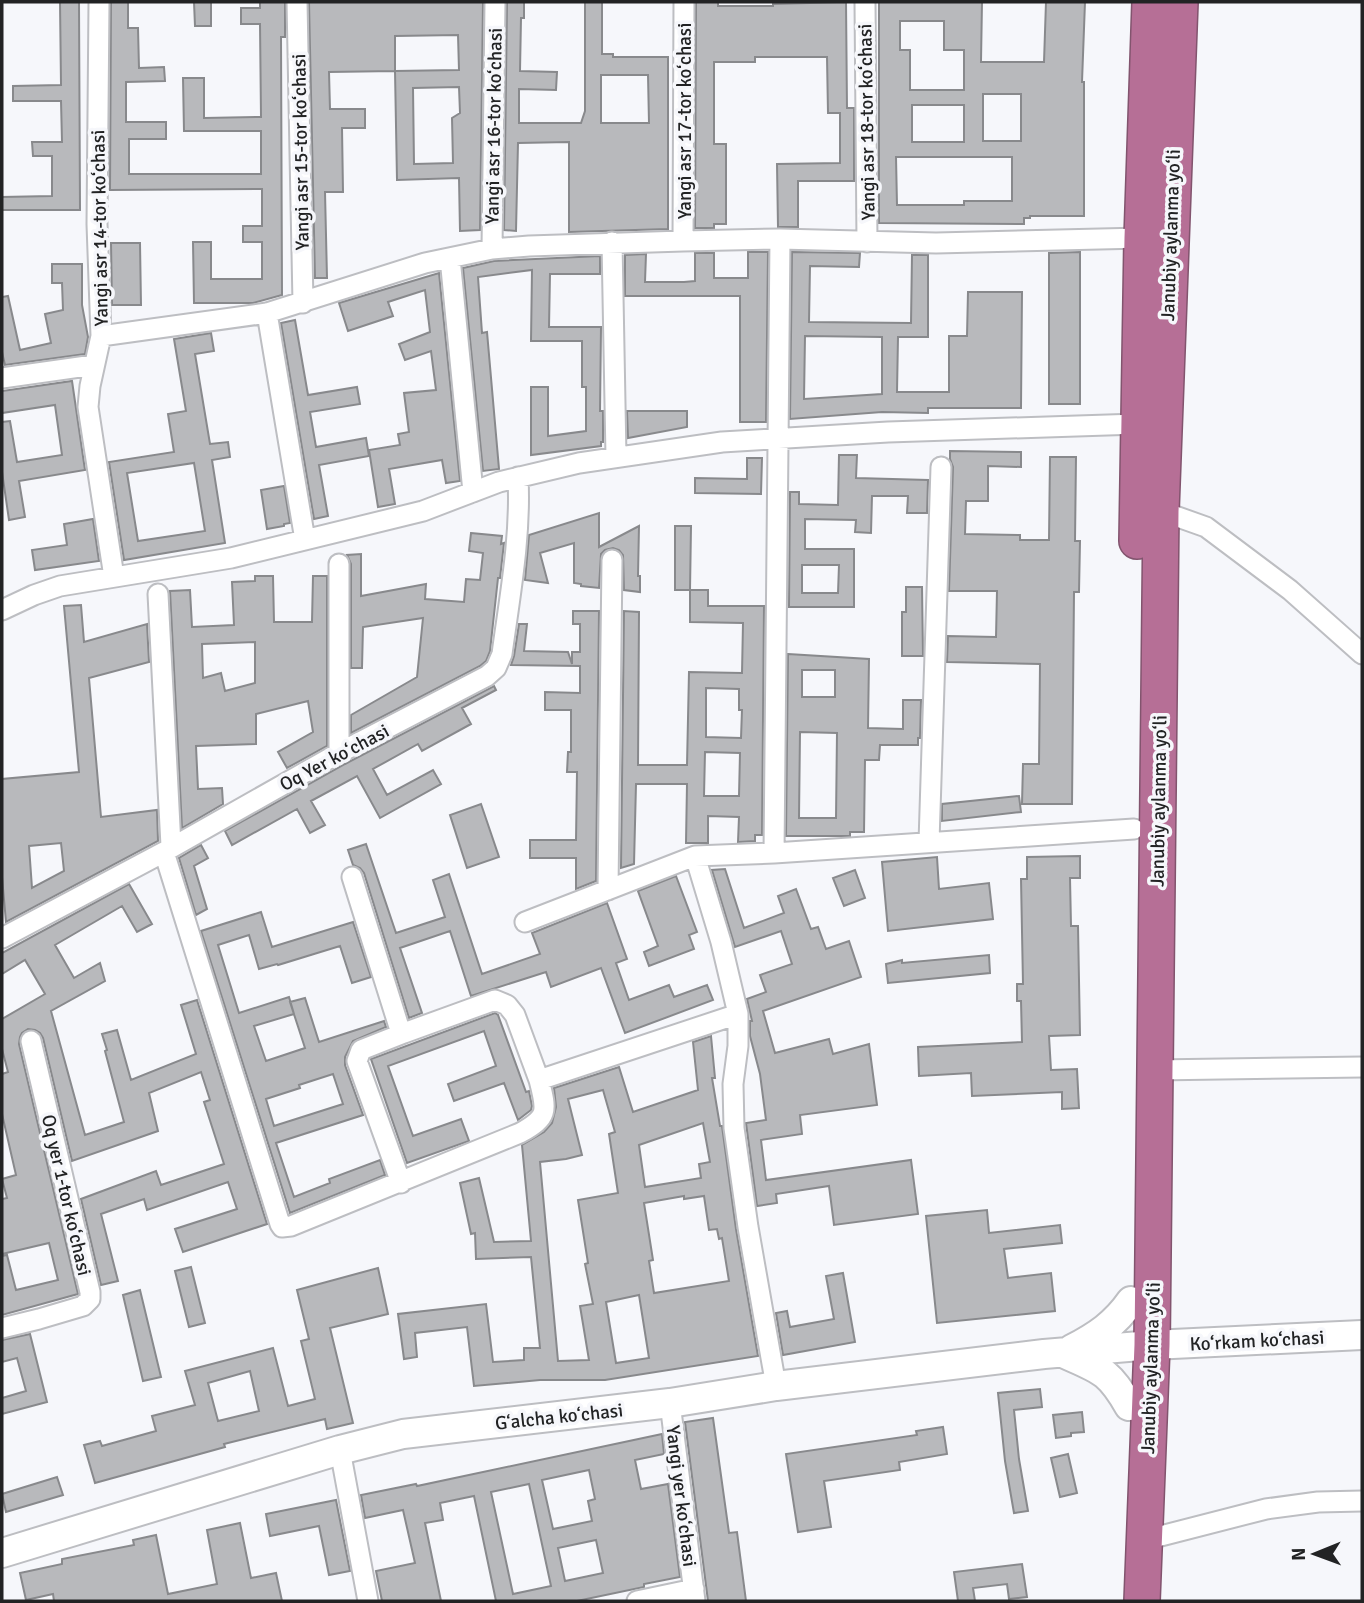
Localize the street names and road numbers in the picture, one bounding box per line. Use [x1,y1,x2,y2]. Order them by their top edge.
street label: Yangi asr 17-tor koʻchasi [673,23,697,219]
street label: Yangi asr 18-tor koʻchasi [853,23,881,221]
street label: Yangi asr 16-tor koʻchasi [480,27,508,225]
street label: Yangi asr 15-tor koʻchasi [287,53,315,251]
street label: Yangi asr 14-tor koʻchasi [86,129,114,327]
street label: Janubiy aylanma yoʻli [1156,149,1186,321]
street label: Janubiy aylanma yoʻli [1146,715,1172,887]
street label: Oq Yer koʻchasi [276,719,393,797]
street label: Oq yer 1-tor koʻchasi [36,1112,96,1278]
street label: Janubiy aylanma yoʻli [1136,1282,1166,1454]
street label: Ko‘rkam ko‘chasi [1189,1325,1325,1357]
street label: Gʻalcha koʻchasi [494,1398,624,1436]
street label: Yangi yer koʻchasi [660,1424,702,1568]

